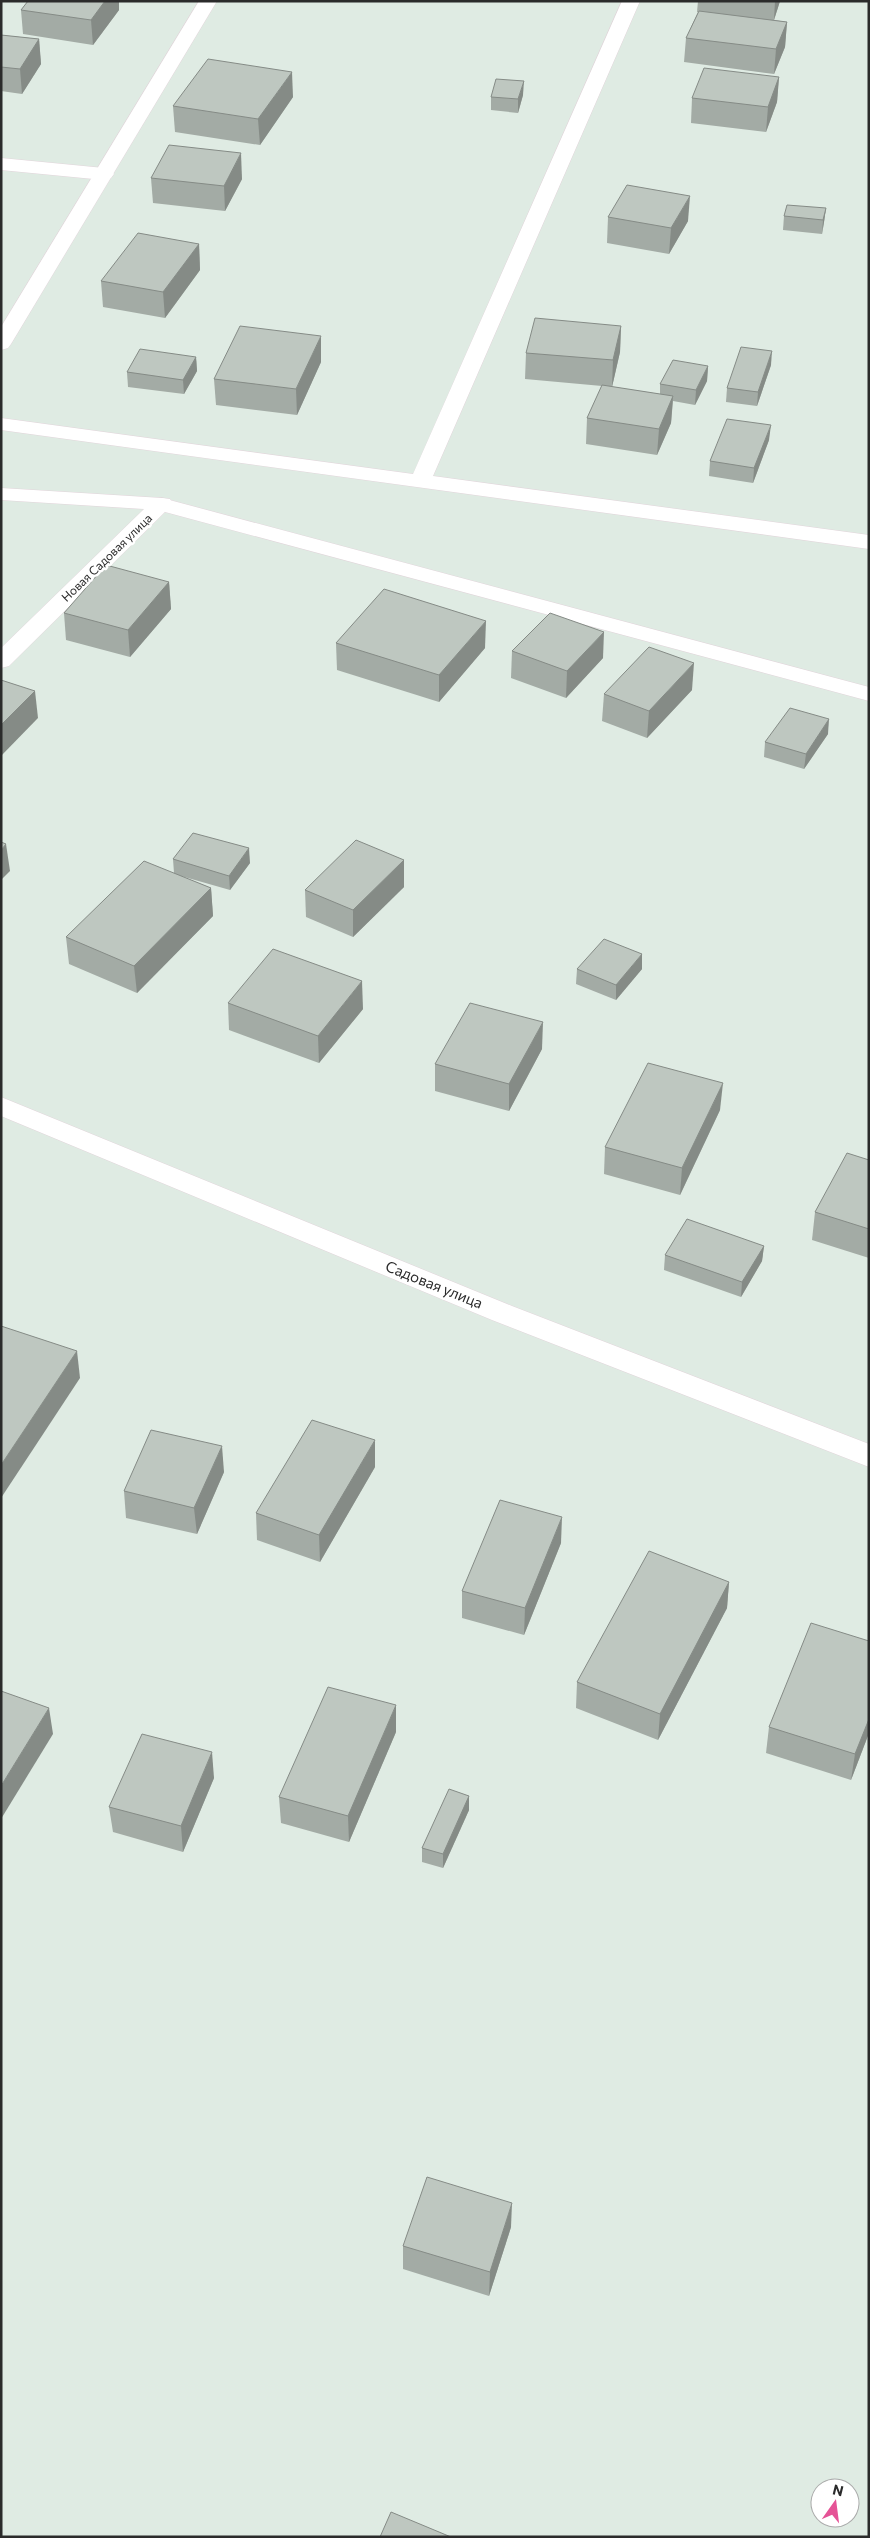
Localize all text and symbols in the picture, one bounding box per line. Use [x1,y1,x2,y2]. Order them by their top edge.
street label: Новая Садовая улица [58,511,154,604]
street label: Садовая улица [383,1256,486,1312]
north arrow [810,2478,860,2528]
text: N [831,2480,845,2499]

